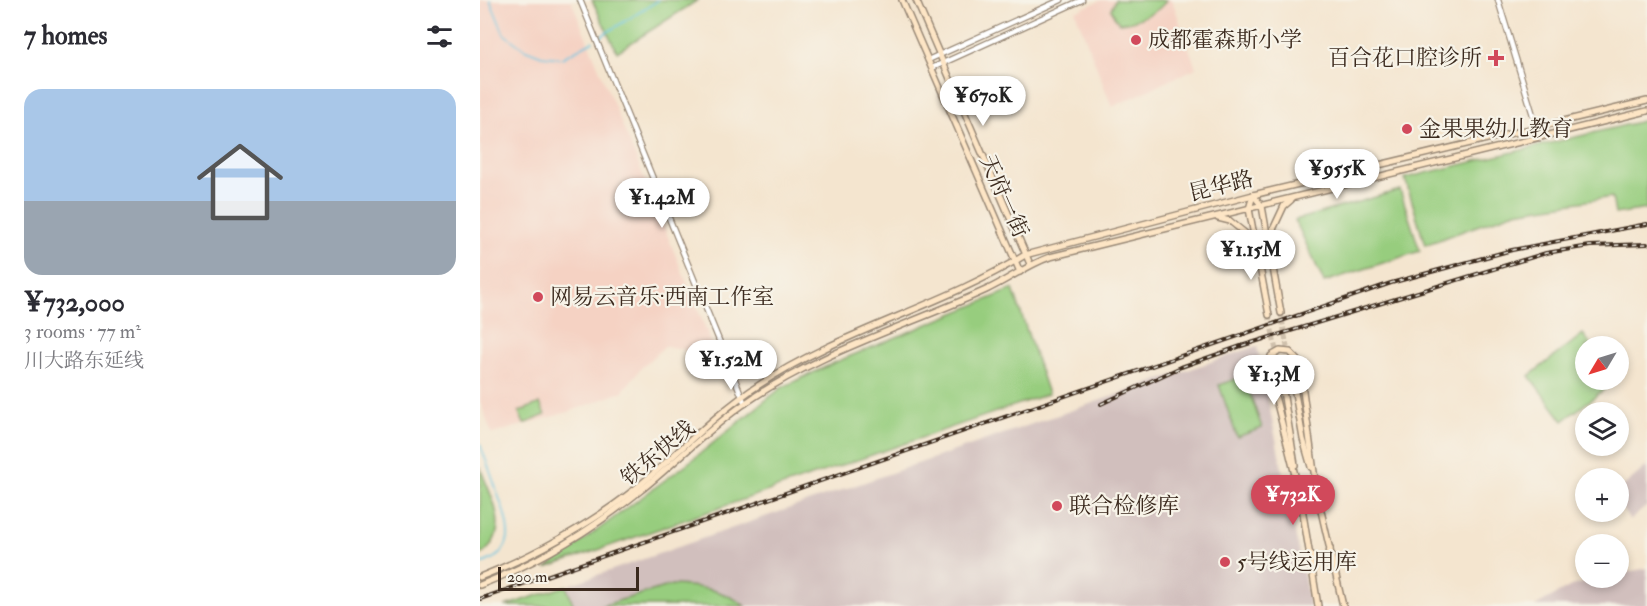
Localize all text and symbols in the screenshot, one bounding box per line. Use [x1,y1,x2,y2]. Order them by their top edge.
text: 7 homes [24,20,107,52]
icon: filters [423,20,456,53]
place label: 成都霍森斯小学 [1148,26,1302,54]
marker: 成都霍森斯小学 [1129,33,1143,47]
place label: 百合花口腔诊所 [1328,44,1482,72]
marker: 百合花口腔诊所 [1487,49,1505,67]
pin: ¥670K [941,76,1025,127]
text: ¥670K [954,83,1012,108]
place label: 金果果幼儿教育 [1419,115,1573,143]
marker: 金果果幼儿教育 [1400,122,1414,136]
icon: home [186,128,294,236]
pin: ¥955K [1295,149,1379,200]
street label: 天府一街 [973,150,1035,242]
text: ¥955K [1309,156,1365,181]
street label: 昆华路 [1186,164,1256,208]
pin: ¥1.42M [613,178,711,229]
text: ¥1.42M [629,185,695,210]
pin: ¥1.15M [1202,230,1300,281]
text: ¥1.15M [1220,237,1282,262]
place label: 网易云音乐·西南工作室 [550,283,774,311]
text: ¥732,000 [24,287,125,319]
marker: 网易云音乐·西南工作室 [531,290,545,304]
text: 3 rooms · 77 m² [24,319,141,344]
north arrow [1575,336,1629,390]
map controls [1575,336,1629,588]
pin: ¥1.52M [682,340,780,391]
text: ¥1.52M [699,347,763,372]
text: 川大路东延线 [24,348,144,373]
pin: ¥1.3M [1232,355,1316,406]
text: ¥1.3M [1247,362,1301,387]
button: layers [1575,402,1629,456]
street label: 铁东快线 [615,414,701,492]
button: + [1575,468,1629,522]
pin: ¥732K [1251,475,1335,526]
text: ¥732K [1265,482,1321,507]
place label: 联合检修库 [1069,492,1179,520]
marker: 联合检修库 [1050,499,1064,513]
button: − [1575,534,1629,588]
place label: 5号线运用库 [1237,548,1357,576]
marker: 5号线运用库 [1218,555,1232,569]
scale bar [498,564,639,592]
text: 200 m [507,567,547,587]

